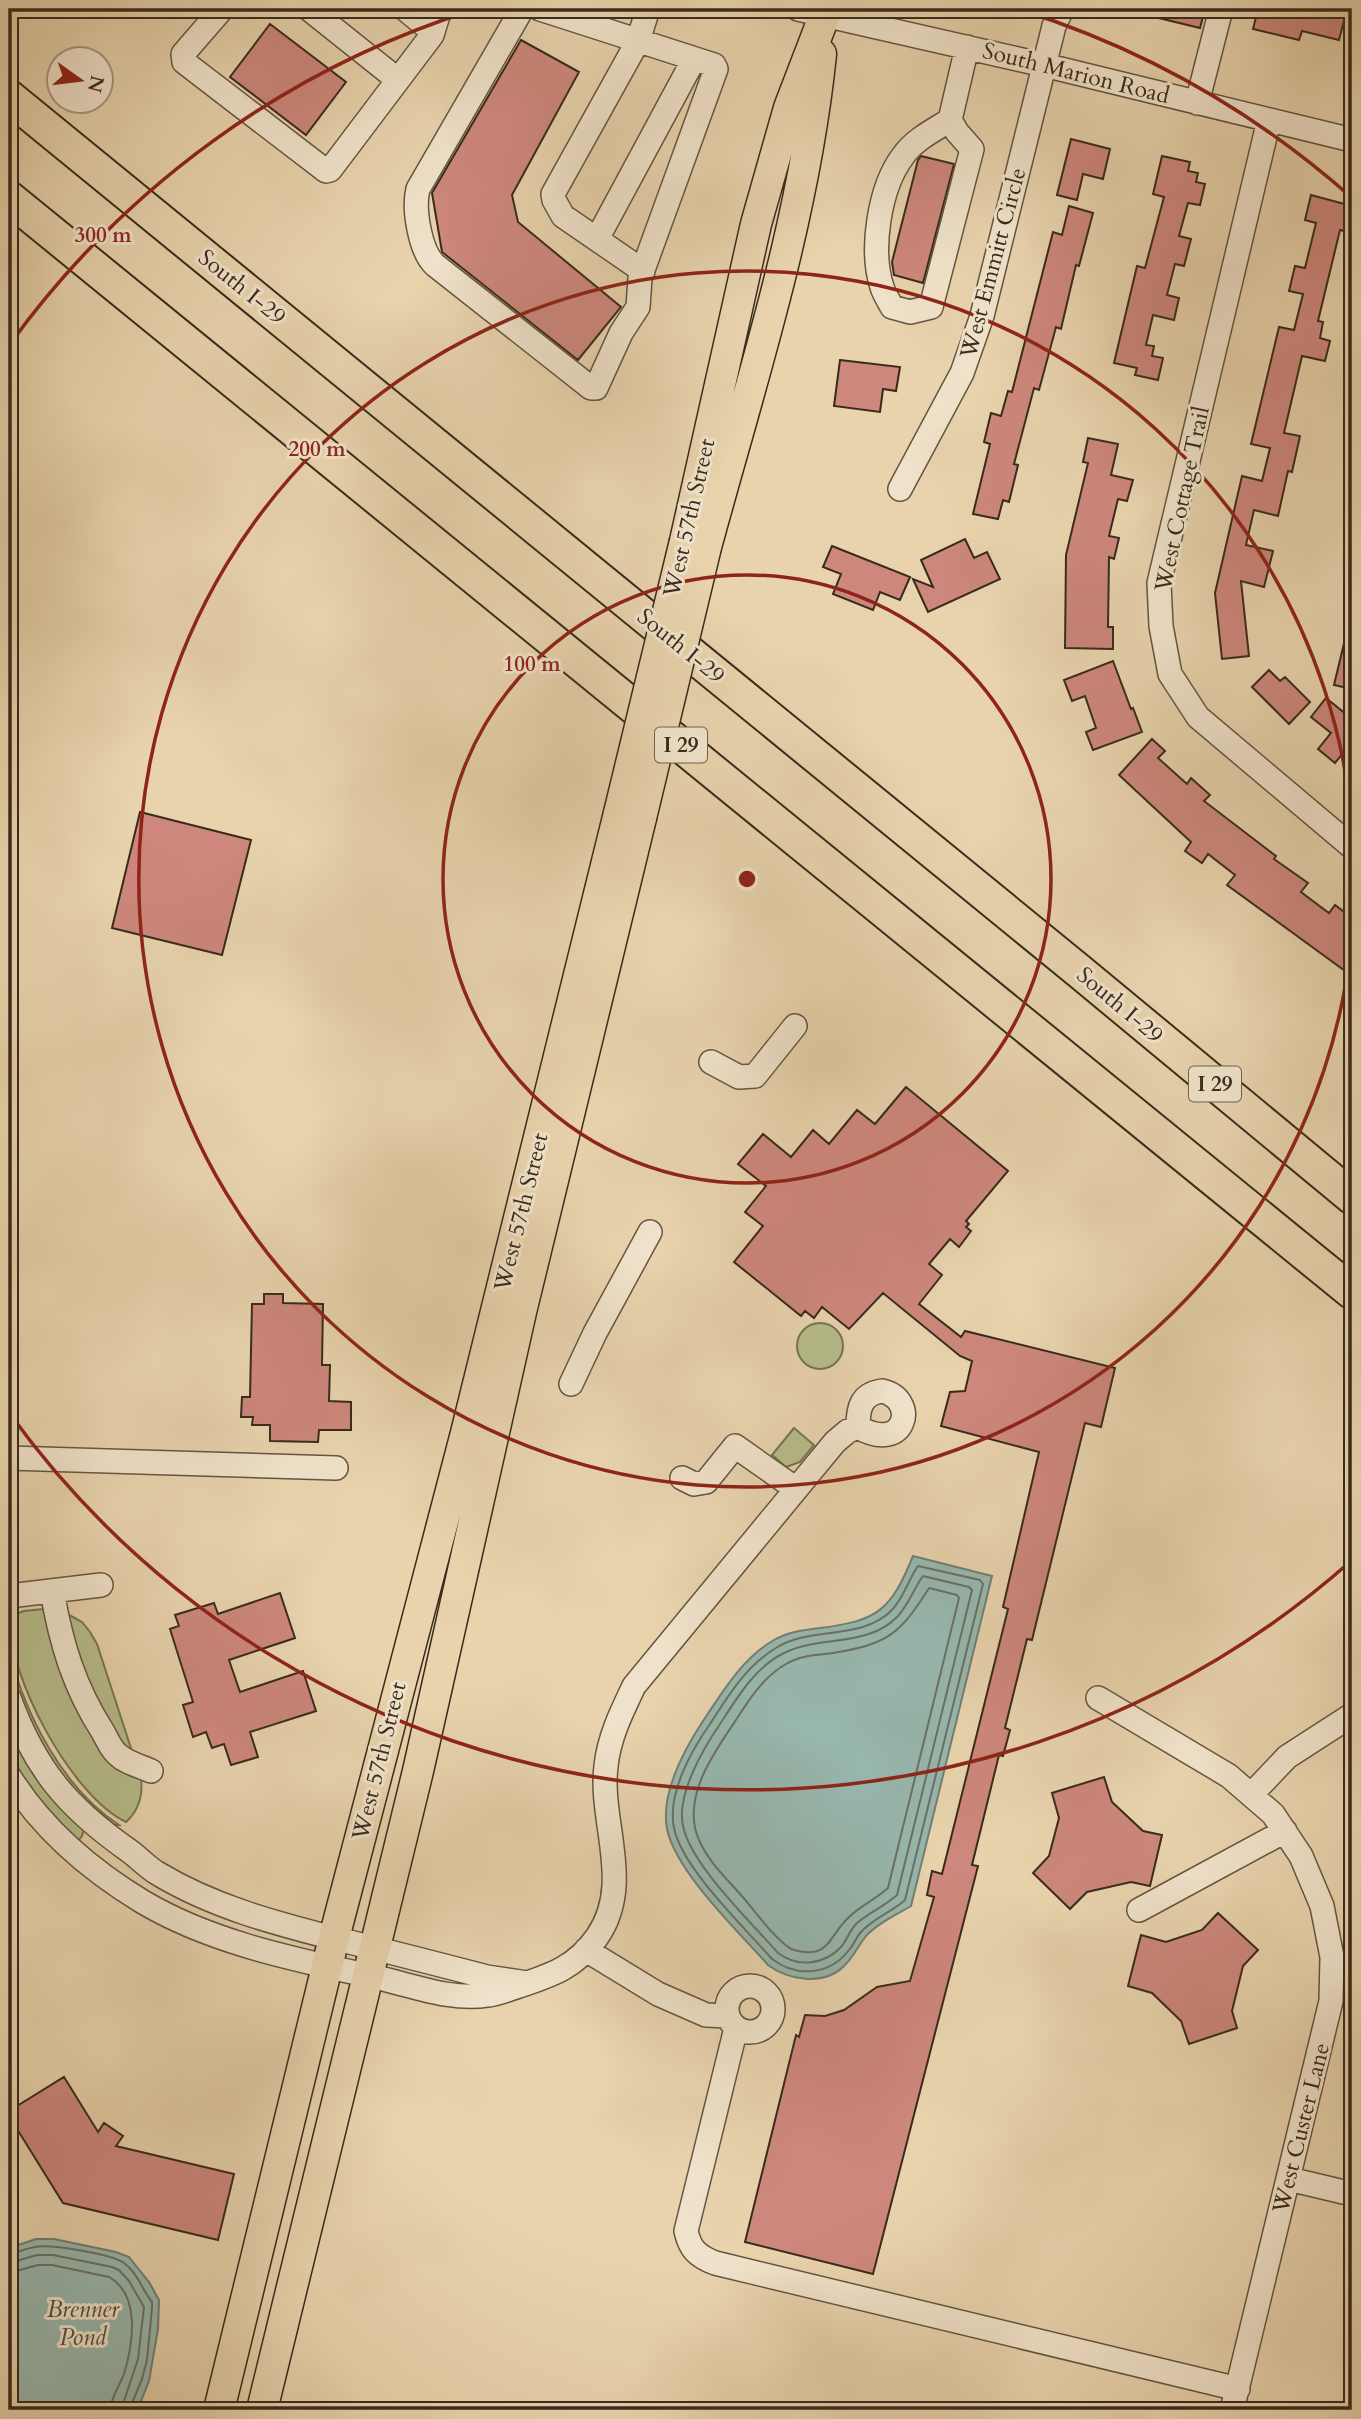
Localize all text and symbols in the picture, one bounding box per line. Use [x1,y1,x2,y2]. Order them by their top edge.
street label: South Marion Road [979,35,1173,111]
north arrow [46,46,116,116]
text: N [81,73,110,96]
street label: West Emmitt Circle [952,164,1033,363]
text: 300 m [74,221,132,250]
street label: South I-29 [192,242,292,332]
street label: West Cottage Trail [1147,403,1217,595]
text: 200 m [288,435,346,464]
street label: West 57th Street [655,436,722,601]
street label: South I-29 [631,601,731,691]
text: 100 m [503,650,561,679]
road number: I 29 [655,728,707,762]
centre of rings [735,867,759,891]
street label: South I-29 [1070,960,1170,1050]
road number: I 29 [1189,1066,1241,1102]
street label: West 57th Street [486,1130,556,1295]
street label: West 57th Street [344,1679,414,1844]
street label: West Custer Lane [1265,2040,1337,2217]
water label: Brenner Pond [47,2293,120,2354]

